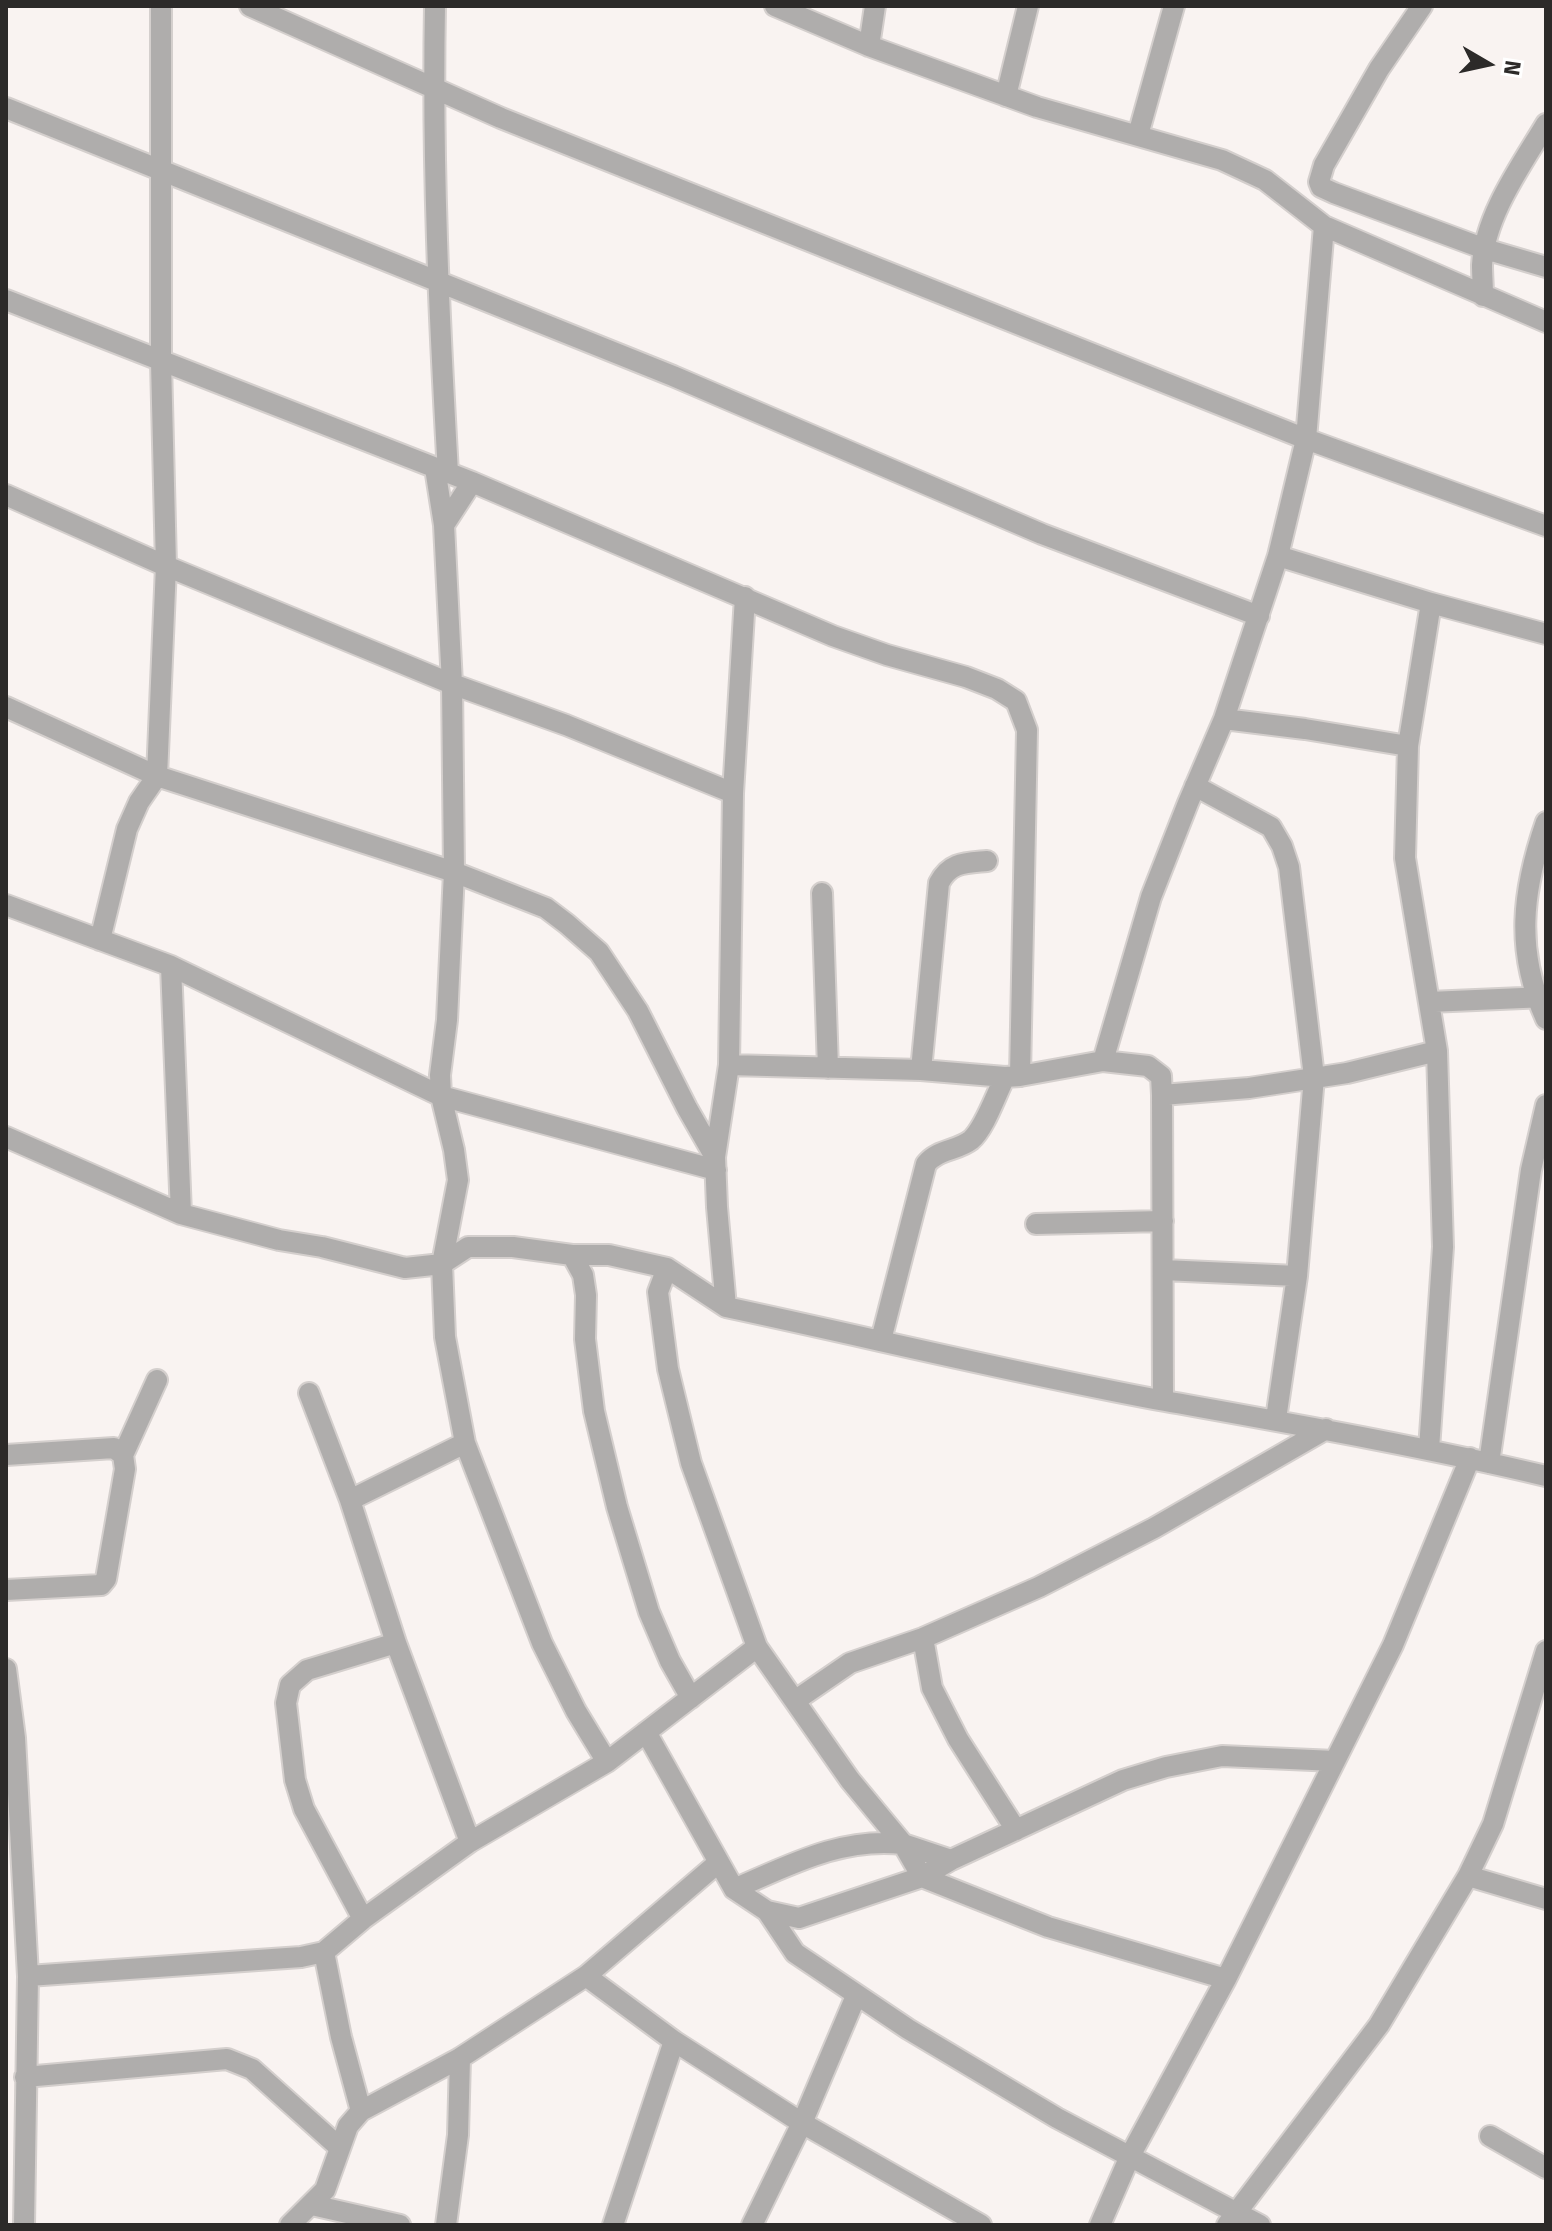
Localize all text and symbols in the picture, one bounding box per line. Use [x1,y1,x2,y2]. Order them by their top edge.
north arrow [1448,24,1528,104]
text: N [1498,59,1527,77]

